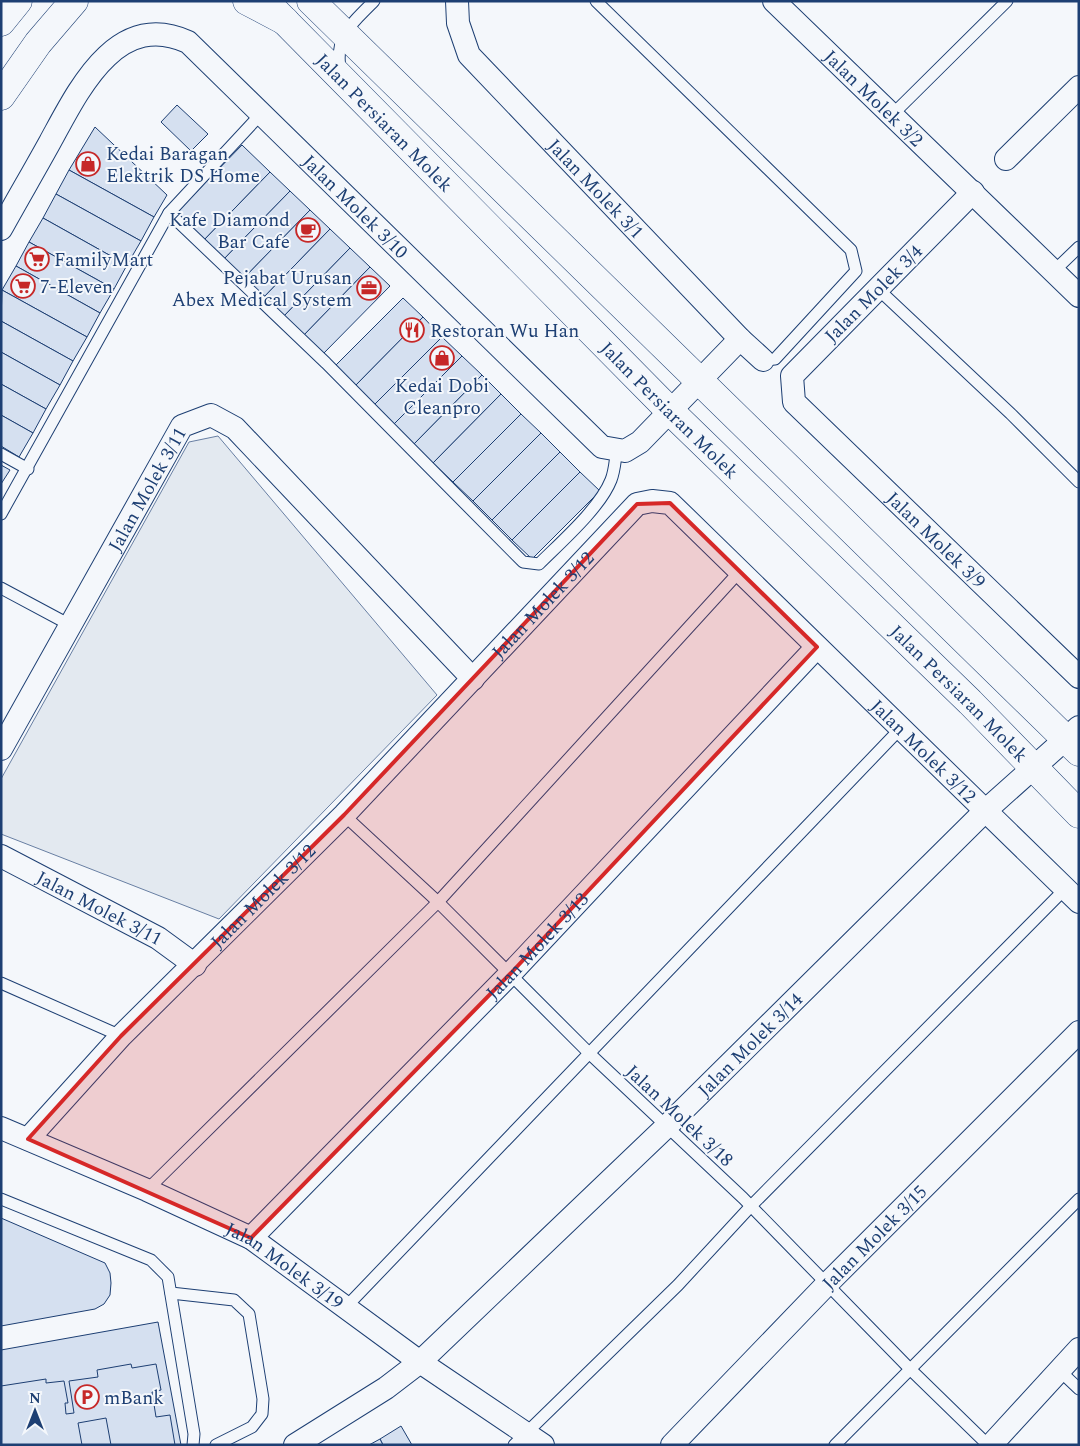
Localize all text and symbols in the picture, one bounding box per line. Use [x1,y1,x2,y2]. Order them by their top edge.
street label: Jalan Molek 3/2 [816,43,929,154]
street label: Jalan Persiaran Molek [308,47,459,200]
street label: Jalan Molek 3/1 [540,132,650,246]
place label: Kedai Baragan Elektrik DS Home [106,140,260,191]
street label: Jalan Molek 3/10 [295,148,414,266]
shop icon: Kedai Baragan Elektrik DS Home [75,151,101,177]
place label: Kafe Diamond Bar Cafe [169,206,290,257]
cafe icon: Kafe Diamond Bar Cafe [295,217,321,243]
street label: Jalan Molek 3/4 [818,238,930,350]
supermarket icon: FamilyMart [24,246,50,272]
place label: FamilyMart [54,246,154,275]
place label: Pejabat Urusan Abex Medical System [172,264,352,315]
supermarket icon: 7-Eleven [10,273,36,299]
place label: 7-Eleven [40,273,113,302]
office icon: Pejabat Urusan Abex Medical System [356,275,382,301]
restaurant icon: Restoran Wu Han [399,317,425,343]
place label: Restoran Wu Han [430,317,579,346]
street label: Jalan Persiaran Molek [593,335,745,487]
shop icon: Kedai Dobi Cleanpro [429,345,455,371]
place label: Kedai Dobi Cleanpro [395,372,489,423]
street label: Jalan Molek 3/11 [101,422,195,557]
street label: Jalan Molek 3/9 [879,485,992,596]
street label: Jalan Molek 3/12 [485,545,602,666]
street label: Jalan Persiaran Molek [882,618,1035,770]
street label: Jalan Molek 3/12 [863,693,983,811]
street label: Jalan Molek 3/12 [204,838,323,956]
street label: Jalan Molek 3/11 [30,864,167,954]
street label: Jalan Molek 3/13 [480,886,596,1007]
street label: Jalan Molek 3/14 [691,986,810,1104]
street label: Jalan Molek 3/18 [618,1058,740,1174]
street label: Jalan Molek 3/15 [816,1179,934,1297]
street label: Jalan Molek 3/19 [220,1215,349,1317]
parking icon: mBank [74,1384,100,1410]
place label: mBank [104,1384,164,1413]
north arrow [10,1386,60,1436]
text: N [29,1388,41,1409]

